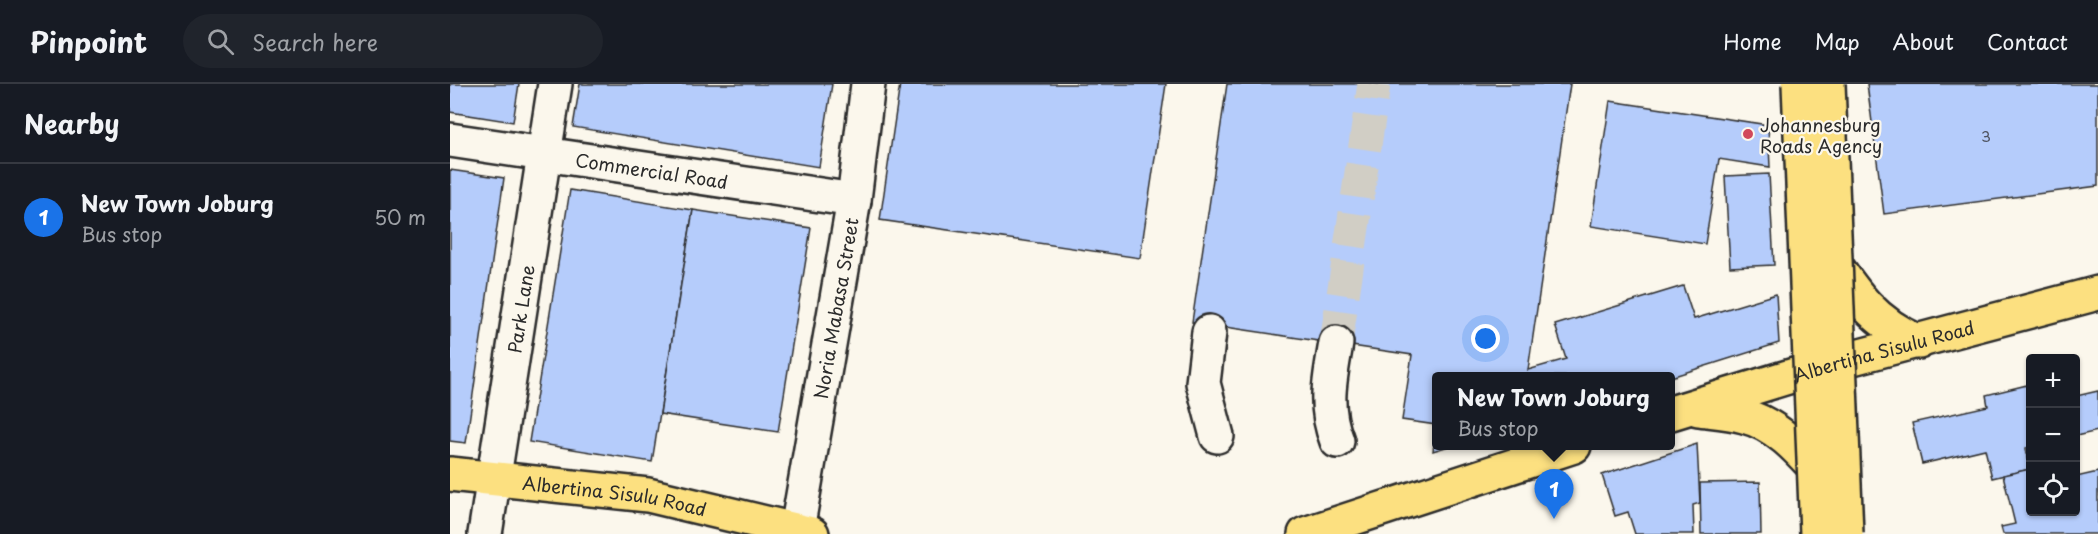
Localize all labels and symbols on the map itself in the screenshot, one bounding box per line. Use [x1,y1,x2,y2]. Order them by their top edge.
place label: Johannesburg Roads Agency [1760,111,1882,159]
house number: 3 [1981,124,1991,147]
marker: Johannesburg Roads Agency [1741,127,1755,141]
street label: Commercial Road [574,145,730,195]
street label: Noria Mabasa Street [806,215,864,401]
street label: Park Lane [500,263,540,355]
street label: Albertina Sisulu Road [1790,313,1977,388]
your location [1471,324,1500,353]
street label: Albertina Sisulu Road [521,468,709,522]
pin: 1 [1534,470,1574,519]

